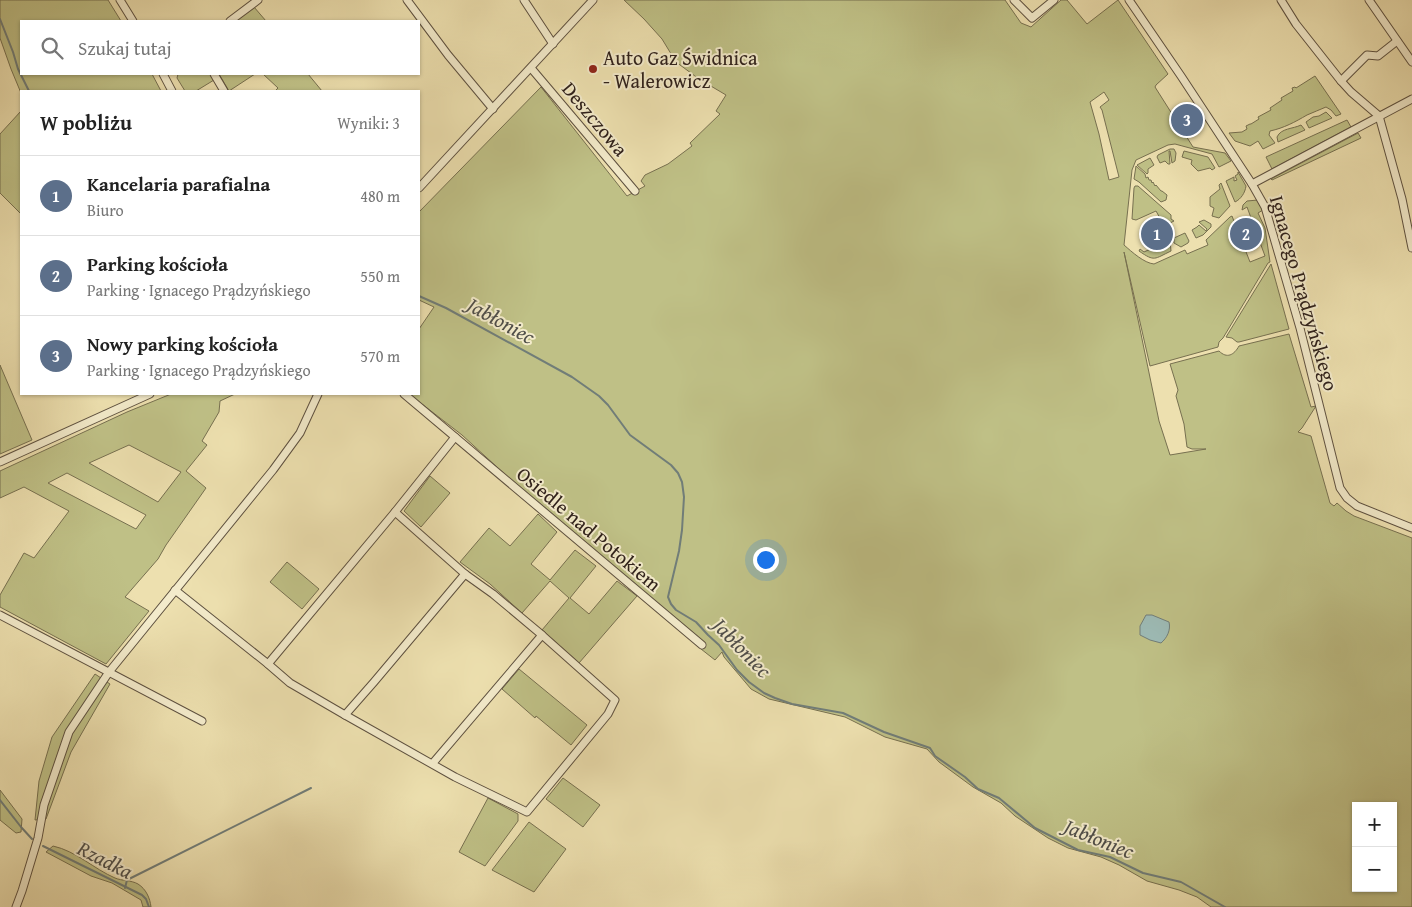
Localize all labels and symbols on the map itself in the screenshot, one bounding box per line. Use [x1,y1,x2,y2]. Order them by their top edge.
place label: Auto Gaz Świdnica - Walerowicz [603,43,758,95]
marker: Auto Gaz Świdnica - Walerowicz [587,63,599,75]
street label: Deszczowa [556,75,635,163]
pin: 3 [1171,101,1203,139]
street label: Ignacego Prądzyńskiego [1263,192,1346,394]
pin: 1 [1141,215,1173,253]
pin: 2 [1230,215,1262,253]
water label: Jabłoniec [459,288,541,352]
street label: Osiedle nad Potokiem [511,459,668,598]
your location [753,547,779,573]
water label: Jabłoniec [704,608,779,685]
water label: Jabłoniec [1057,809,1139,867]
water label: Rzadka [71,832,139,887]

